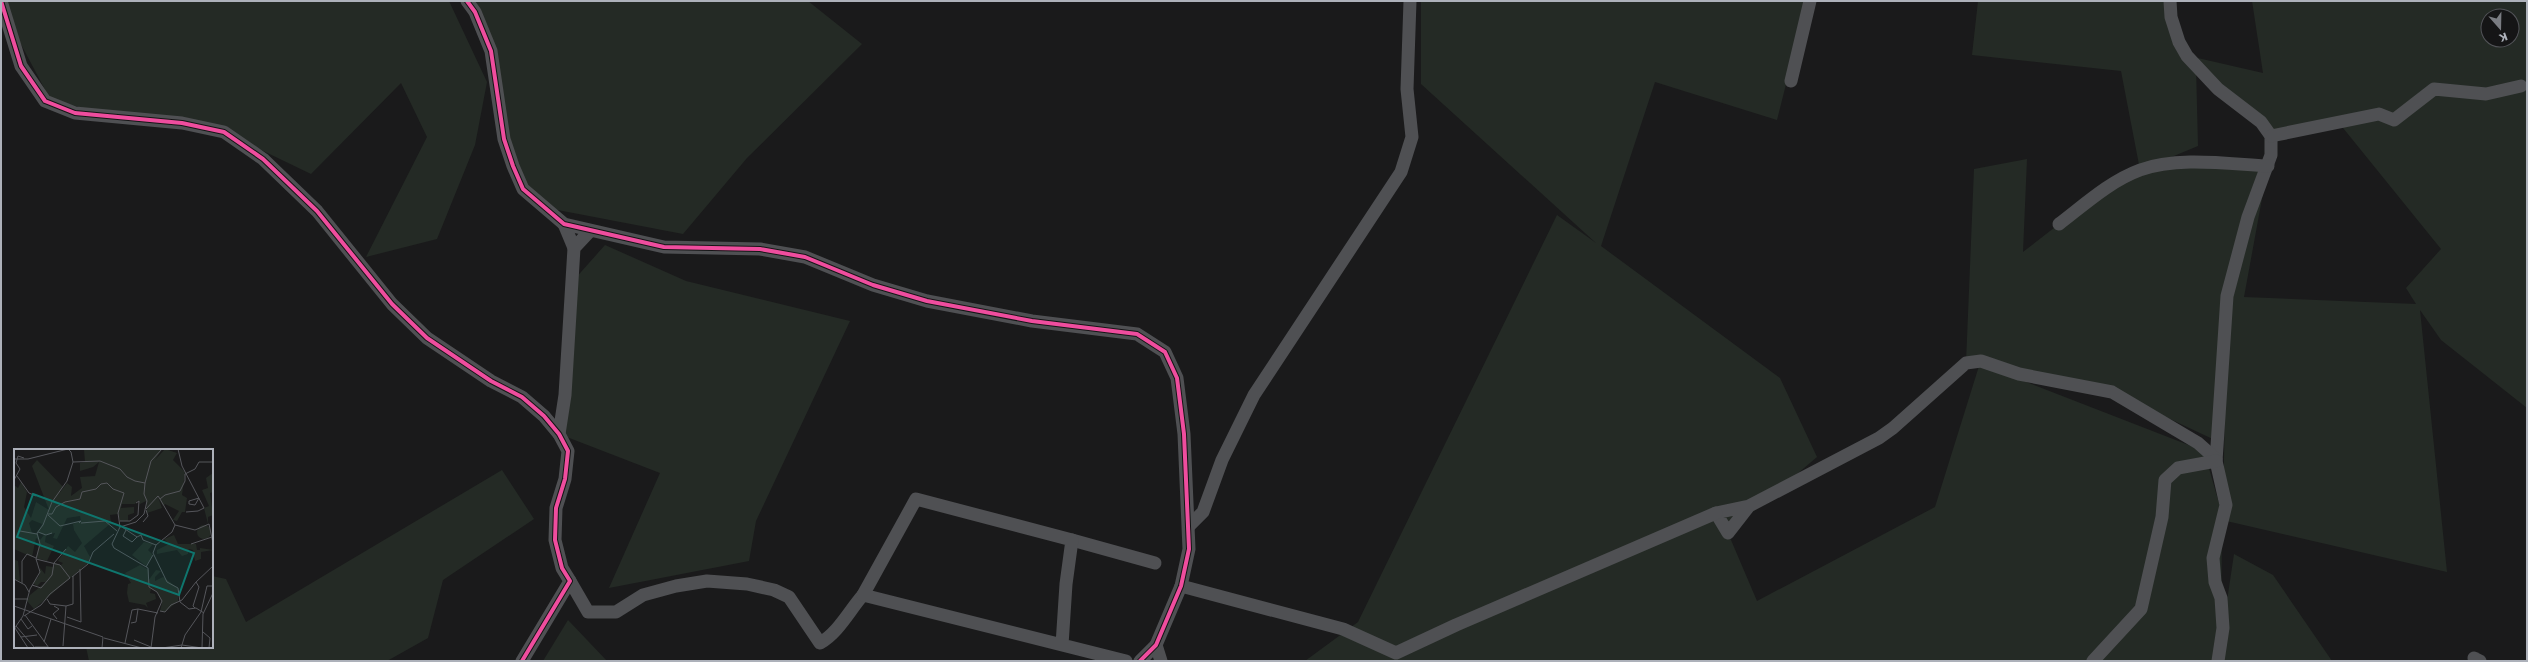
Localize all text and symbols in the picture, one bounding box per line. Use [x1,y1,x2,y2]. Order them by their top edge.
north arrow [2480,8,2520,48]
text: K [2498,30,2510,45]
inset map [14,449,213,648]

